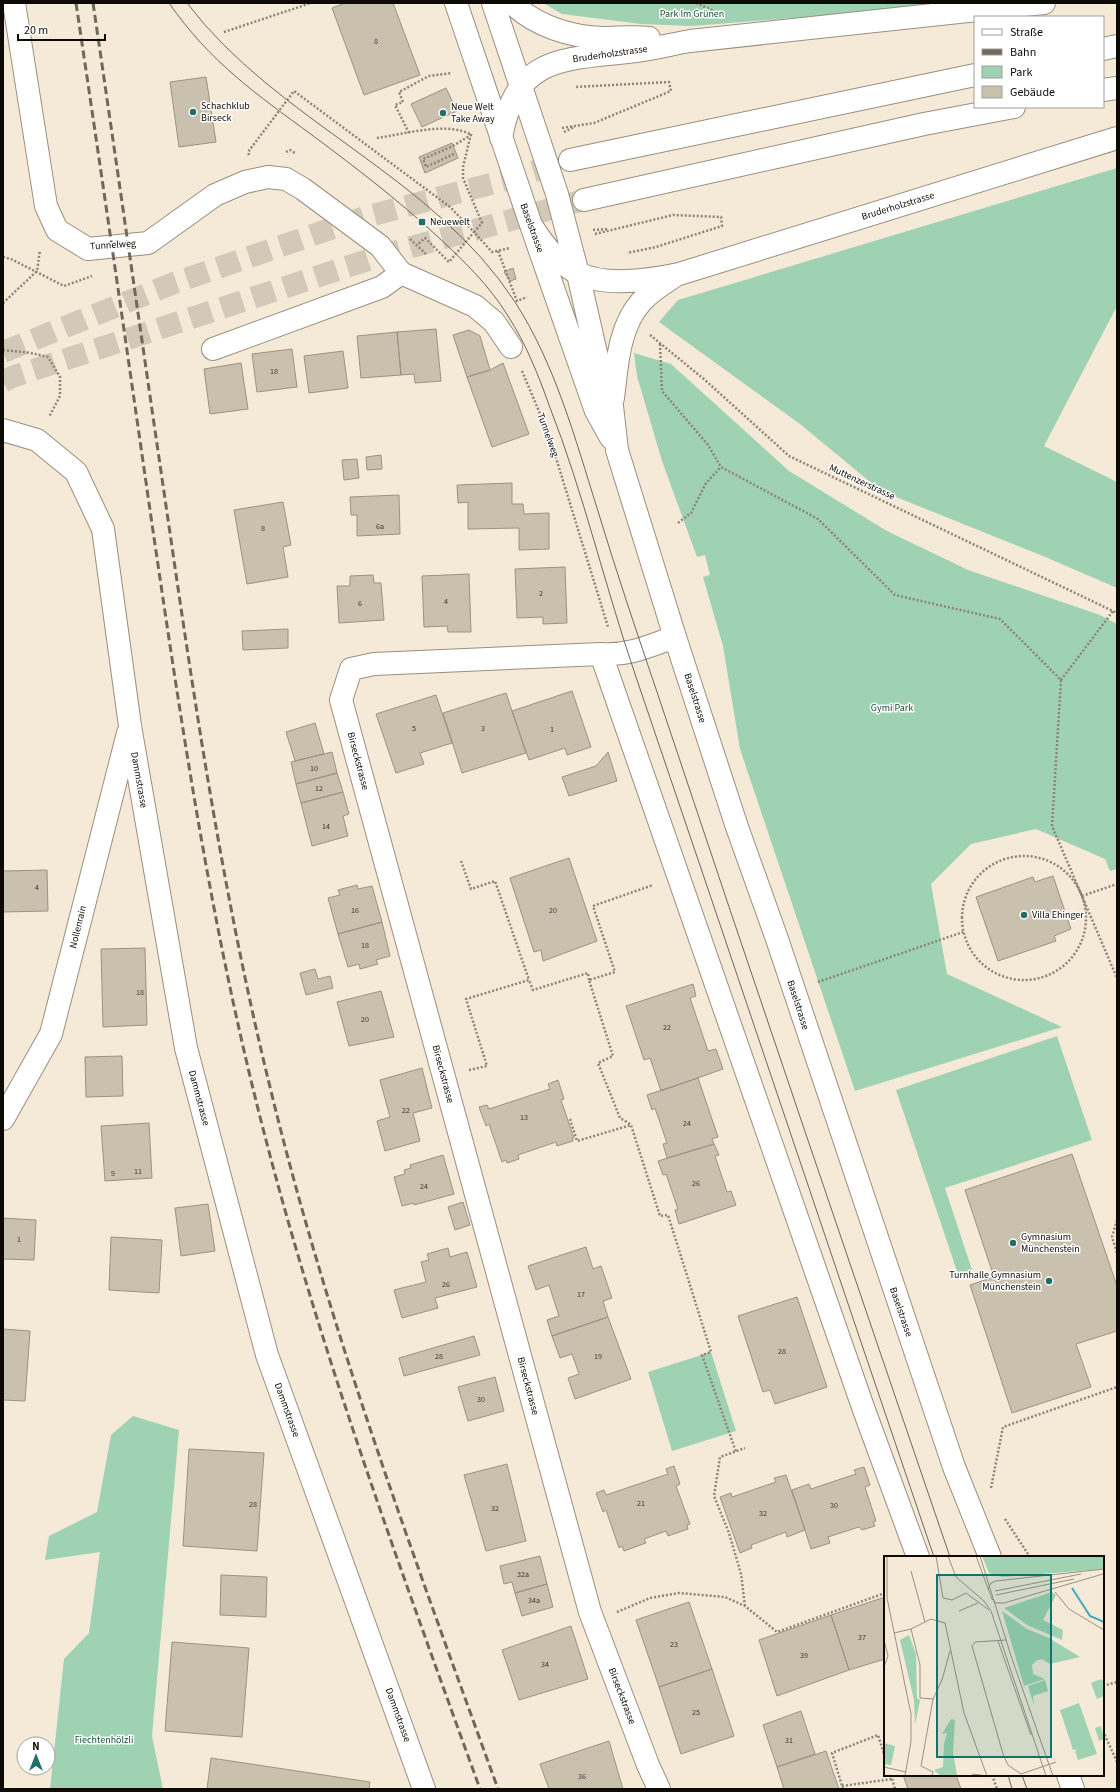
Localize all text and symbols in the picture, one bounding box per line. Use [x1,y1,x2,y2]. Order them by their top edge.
park label: Park Im Grünen [660,7,724,21]
scale bar [18,16,105,42]
legend [974,16,1104,108]
text: 20 m [24,22,48,39]
text: Straße [1010,24,1043,41]
house number: 8 [374,36,378,47]
street label: Bruderholzstrasse [572,42,648,66]
text: Bahn [1010,44,1036,61]
text: Park [1010,64,1032,81]
text: Gebäude [1010,84,1055,101]
place label: Schachklub Birseck [201,99,250,125]
place label: Neue Welt Take Away [451,100,495,126]
marker: Schachklub Birseck [188,107,198,117]
marker: Neue Welt Take Away [438,108,448,118]
street label: Bruderholzstrasse [860,188,936,224]
street label: Baselstrasse [517,201,547,255]
place label: Neuewelt [430,215,471,229]
marker: Neuewelt [417,217,427,227]
street label: Tunnelweg [90,236,136,254]
house number: 18 [270,366,278,377]
street label: Tunnelweg [534,411,562,459]
street label: Muttenzerstrasse [827,461,897,503]
house number: 6a [376,521,384,532]
house number: 8 [261,523,265,534]
house number: 2 [539,588,543,599]
house number: 4 [444,596,448,607]
house number: 6 [358,598,362,609]
street label: Baselstrasse [680,671,710,725]
park label: Gymi Park [871,701,913,715]
house number: 5 [412,723,416,734]
house number: 3 [481,723,485,734]
house number: 1 [550,724,554,735]
street label: Birseckstrasse [344,730,372,792]
street label: Dammstrasse [127,751,151,809]
house number: 10 [310,763,318,774]
house number: 12 [315,783,323,794]
house number: 14 [322,821,330,832]
house number: 4 [35,882,39,893]
street label: Nollenrain [66,904,90,950]
house number: 16 [351,905,359,916]
house number: 20 [549,905,557,916]
place label: Villa Ehinger [1032,908,1084,922]
marker: Villa Ehinger [1019,910,1029,920]
house number: 18 [361,940,369,951]
street label: Baselstrasse [783,978,813,1032]
house number: 18 [136,987,144,998]
house number: 20 [361,1014,369,1025]
house number: 22 [663,1022,671,1033]
street label: Birseckstrasse [429,1043,457,1105]
street label: Dammstrasse [185,1069,213,1127]
house number: 22 [402,1105,410,1116]
house number: 13 [520,1112,528,1123]
house number: 24 [683,1118,691,1129]
house number: 11 [134,1166,142,1177]
house number: 9 [111,1168,115,1179]
house number: 26 [692,1178,700,1189]
house number: 24 [420,1181,428,1192]
place label: Gymnasium Münchenstein [1021,1230,1080,1256]
house number: 1 [17,1234,21,1245]
marker: Gymnasium Münchenstein [1008,1238,1018,1248]
place label: Turnhalle Gymnasium Münchenstein [949,1268,1041,1294]
marker: Turnhalle Gymnasium Münchenstein [1044,1276,1054,1286]
house number: 26 [442,1279,450,1290]
street label: Baselstrasse [886,1285,916,1339]
house number: 17 [577,1289,585,1300]
house number: 28 [778,1346,786,1357]
house number: 28 [435,1351,443,1362]
house number: 19 [594,1351,602,1362]
street label: Birseckstrasse [514,1355,542,1417]
street label: Dammstrasse [271,1381,303,1439]
house number: 30 [477,1394,485,1405]
house number: 21 [637,1498,645,1509]
house number: 28 [249,1499,257,1510]
house number: 30 [830,1500,838,1511]
house number: 32 [491,1503,499,1514]
house number: 32 [759,1508,767,1519]
inset map [884,1556,1104,1776]
house number: 32a [517,1569,529,1580]
house number: 34a [528,1595,540,1606]
house number: 37 [858,1632,866,1643]
house number: 23 [670,1639,678,1650]
house number: 39 [800,1650,808,1661]
house number: 34 [541,1659,549,1670]
street label: Birseckstrasse [605,1666,639,1726]
street label: Dammstrasse [382,1686,414,1744]
house number: 25 [692,1707,700,1718]
park label: Fiechtenhölzli [75,1733,133,1747]
house number: 31 [785,1735,793,1746]
north arrow [16,1736,56,1776]
text: N [32,1739,40,1754]
house number: 36 [578,1771,586,1782]

